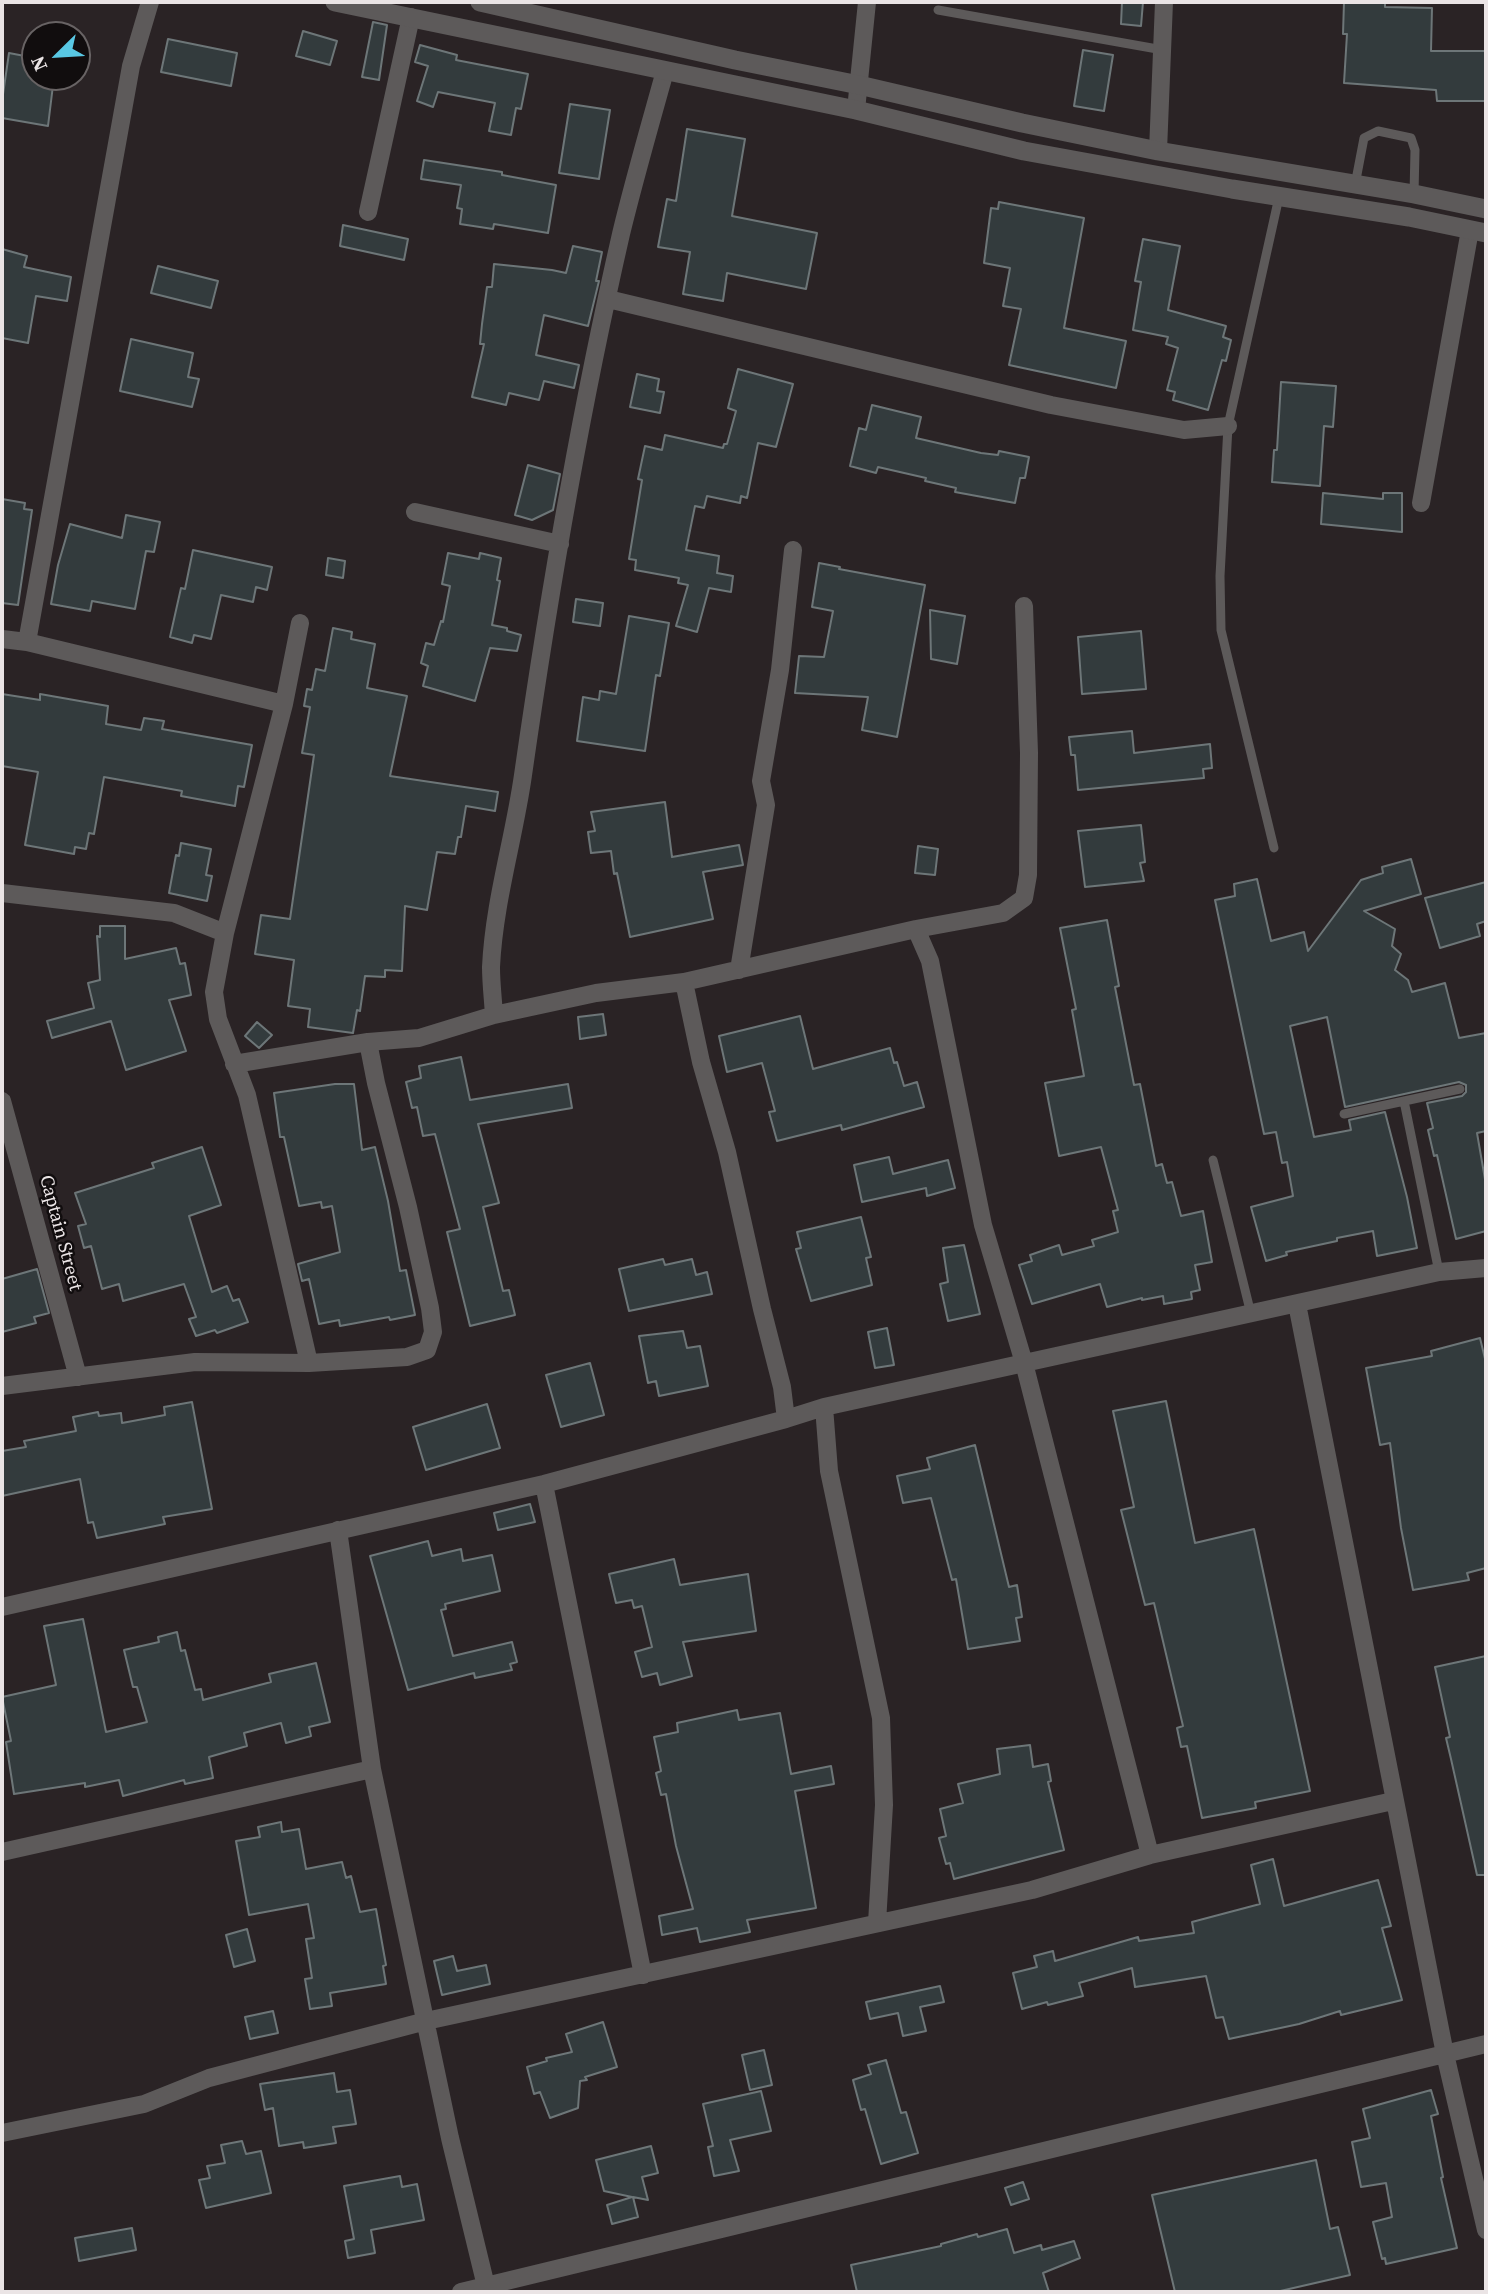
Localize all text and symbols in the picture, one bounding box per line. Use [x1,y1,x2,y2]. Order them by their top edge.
north arrow [21,21,91,91]
text: N [24,52,53,75]
street label: Captain Street [34,1173,86,1293]

